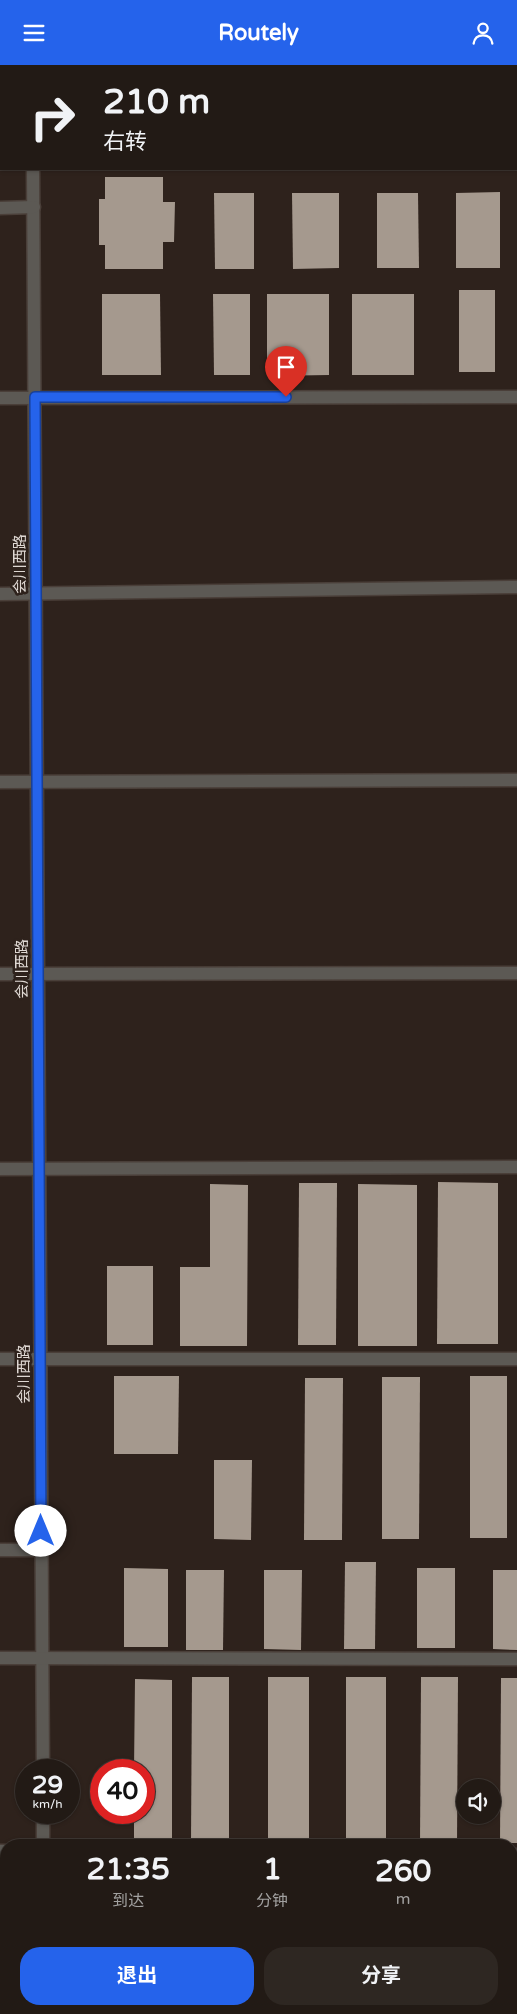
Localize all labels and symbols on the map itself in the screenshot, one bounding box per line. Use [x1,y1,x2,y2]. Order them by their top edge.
pin [265,346,307,397]
street label: 会川西路 [11,534,29,594]
street label: 会川西路 [13,939,31,999]
street label: 会川西路 [15,1344,33,1404]
position arrow [14,1504,66,1556]
speed limit sign: 40 [90,1759,155,1824]

